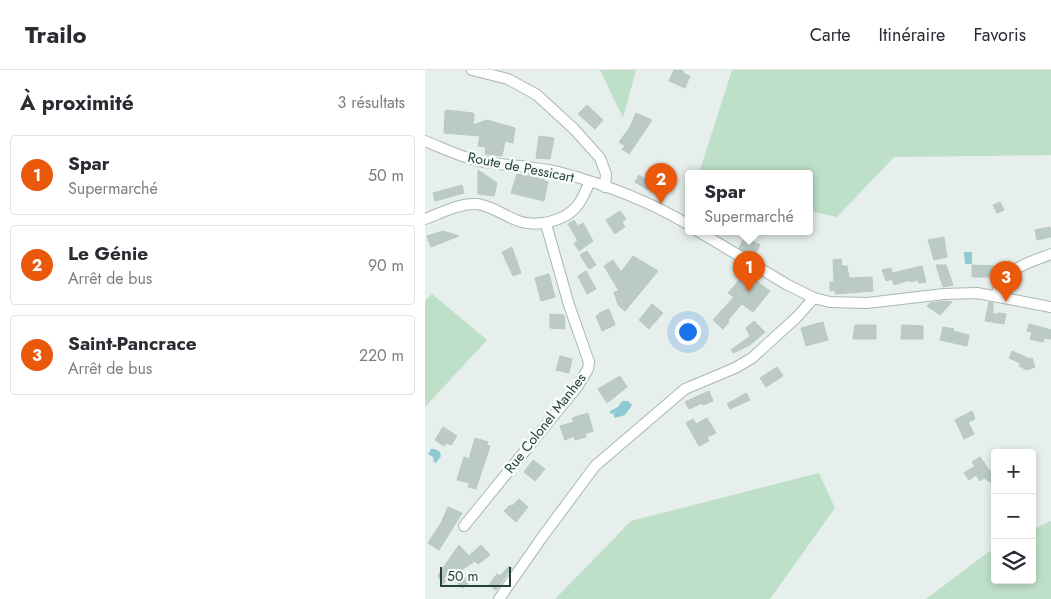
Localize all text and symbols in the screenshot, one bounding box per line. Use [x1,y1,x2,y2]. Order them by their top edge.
text: Trailo [25,17,87,52]
text: Carte [810,22,851,48]
text: Itinéraire [879,22,945,48]
text: Favoris [973,22,1026,48]
text: À proximité [20,88,134,118]
text: 3 résultats [338,91,405,114]
street label: Route de Pessicart [466,147,577,187]
text: Spar [68,150,110,177]
pin: 2 [645,163,677,204]
text: 1 [33,164,41,187]
text: 50 m [368,164,404,187]
popup [685,170,813,235]
text: Supermarché [68,177,158,200]
text: Spar [704,178,746,205]
text: Supermarché [704,205,794,228]
text: Le Génie [68,240,148,267]
pin: 1 [733,251,765,292]
text: 2 [32,254,42,277]
text: 90 m [368,254,404,277]
pin: 3 [990,261,1022,302]
text: Arrêt de bus [68,267,152,290]
your location [675,319,701,345]
text: Saint-Pancrace [68,330,197,357]
text: 3 [32,344,42,367]
text: 220 m [359,344,404,367]
text: Arrêt de bus [68,357,152,380]
street label: Rue Colonel Manhes [499,368,591,477]
map controls [991,449,1036,584]
button: + [991,449,1036,494]
button: − [991,494,1036,539]
button: layers [991,539,1036,584]
scale bar [440,564,511,587]
text: 50 m [447,566,478,586]

